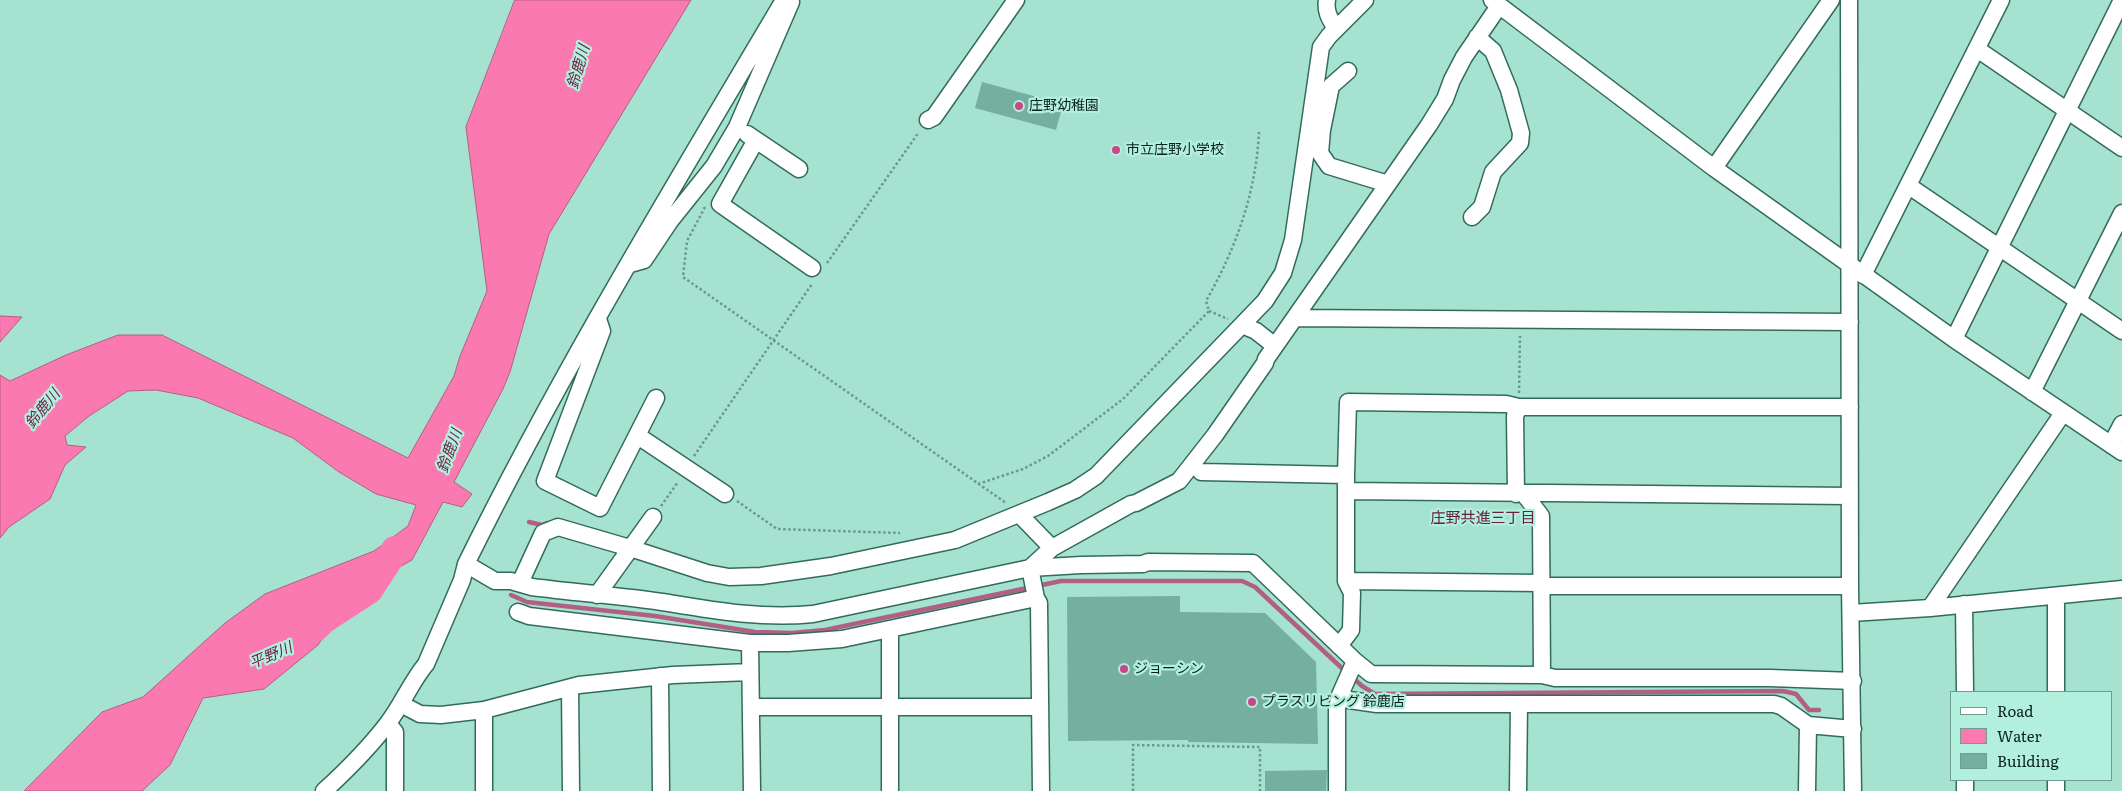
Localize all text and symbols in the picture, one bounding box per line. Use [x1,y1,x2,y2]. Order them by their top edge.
water label: 鈴鹿川 [564,43,594,91]
place label: 庄野幼稚園 [1029,98,1099,114]
marker: 庄野幼稚園 [1013,100,1025,112]
place label: 市立庄野小学校 [1126,142,1224,158]
marker: 市立庄野小学校 [1110,144,1122,156]
water label: 鈴鹿川 [22,386,64,432]
water label: 鈴鹿川 [434,427,466,475]
district label: 庄野共進三丁目 [1431,510,1535,528]
water label: 平野川 [247,639,295,673]
place label: ジョーシン [1134,661,1204,677]
marker: ジョーシン [1118,663,1130,675]
legend [1950,691,2112,781]
place label: プラスリビング 鈴鹿店 [1262,694,1405,710]
marker: プラスリビング 鈴鹿店 [1246,696,1258,708]
text: Road [1997,699,2033,722]
text: Water [1997,724,2042,747]
text: Building [1997,749,2059,772]

